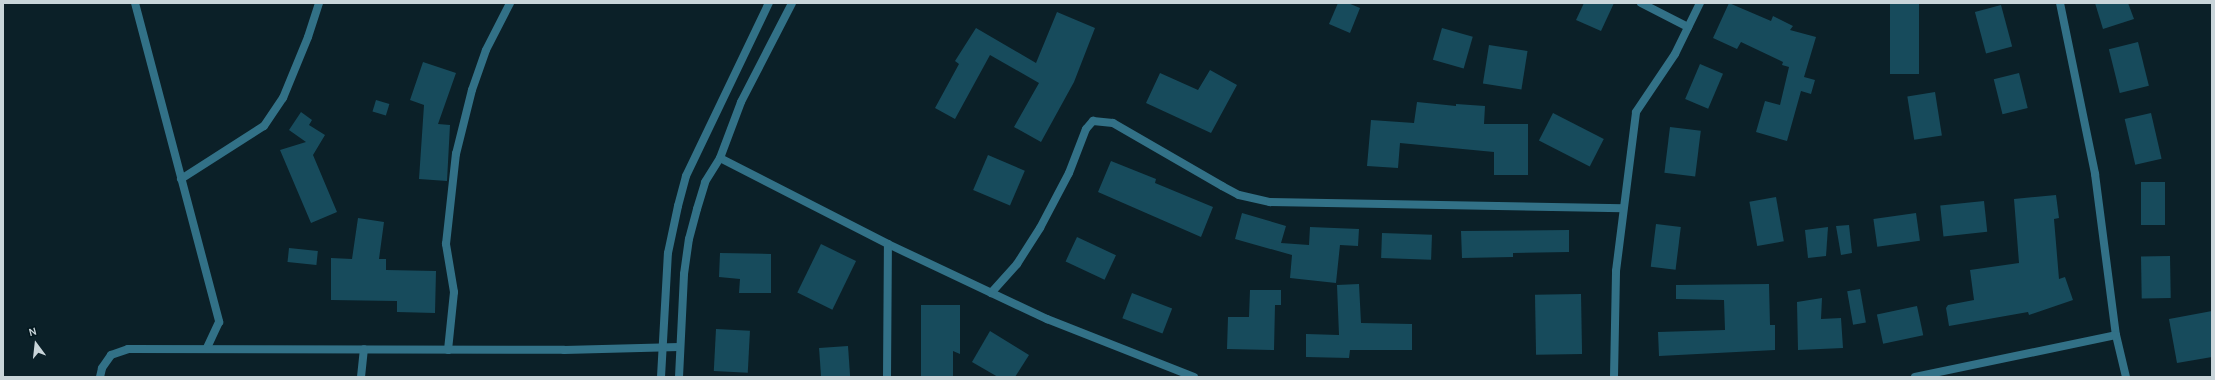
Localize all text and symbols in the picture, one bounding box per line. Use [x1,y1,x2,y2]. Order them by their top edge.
north arrow [16,324,56,364]
text: N [27,325,38,339]

